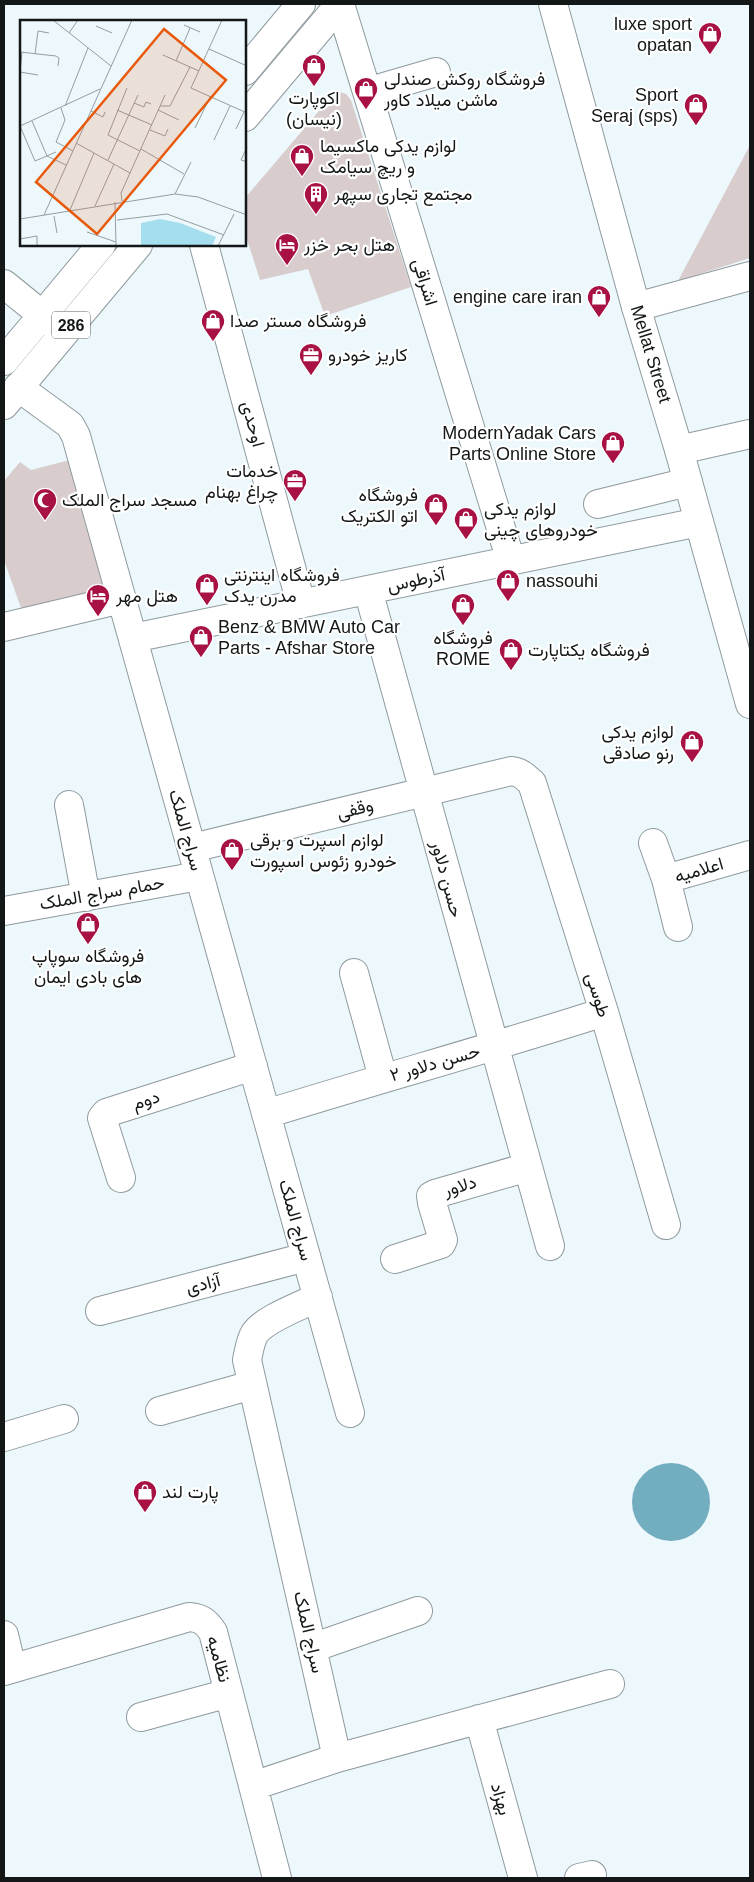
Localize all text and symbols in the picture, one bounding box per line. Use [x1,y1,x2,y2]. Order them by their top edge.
place label: luxe sport opatan [614,14,692,55]
inset map [20,20,246,246]
shop icon: luxe sport opatan [697,21,723,55]
shop icon: اکوپارت (نیسان) [301,53,327,87]
place label: فروشگاه روکش صندلی ماشن میلاد کاور [383,69,545,111]
shop icon: فروشگاه روکش صندلی ماشن میلاد کاور [353,76,379,110]
place label: Sport Seraj (sps) [591,85,678,126]
place label: اکوپارت (نیسان) [286,88,342,129]
shop icon: Sport Seraj (sps) [683,92,709,126]
place label: لوازم یدکی ماکسیما و ریچ سیامک [320,136,457,179]
shop icon: لوازم یدکی ماکسیما و ریچ سیامک [289,143,315,177]
building icon: مجتمع تجاری سپهر [303,181,329,215]
place label: مجتمع تجاری سپهر [333,184,472,206]
hotel icon: هتل بحر خزر [274,232,300,266]
place label: هتل بحر خزر [303,235,395,256]
street label: اشراقی [407,256,442,308]
shop icon: engine care iran [586,284,612,318]
place label: engine care iran [453,287,582,307]
street label: Mellat Street [627,303,675,405]
shop icon: فروشگاه مستر صدا [200,308,226,342]
place label: فروشگاه مستر صدا [230,311,366,332]
road number: 286 [52,312,90,338]
office icon: کاریز خودرو [298,342,324,376]
place label: کاریز خودرو [328,345,408,366]
street label: اوحدی [236,399,269,449]
place label: ModernYadak Cars Parts Online Store [442,423,596,464]
shop icon: ModernYadak Cars Parts Online Store [600,430,626,464]
place label: خدمات چراغ بهنام [205,461,278,504]
office icon: خدمات چراغ بهنام [282,468,308,502]
place label: فروشگاه اتو الکتریک [341,485,418,527]
mosque icon: مسجد سراج الملک [32,487,58,521]
place label: مسجد سراج الملک [62,490,197,512]
shop icon: فروشگاه اتو الکتریک [423,492,449,526]
place label: لوازم یدکی خودروهای چینی [484,499,598,542]
shop icon: لوازم یدکی خودروهای چینی [453,506,479,540]
street label: آذرطوس [385,564,449,597]
place label: فروشگاه اینترنتی مدرن یدک [224,565,340,607]
shop icon: nassouhi [495,568,521,602]
place label: nassouhi [526,571,598,591]
shop icon: فروشگاه اینترنتی مدرن یدک [194,572,220,606]
hotel icon: هتل مهر [85,583,111,617]
place label: هتل مهر [115,586,178,607]
shop icon: فروشگاه ROME [450,592,476,626]
place label: Benz & BMW Auto Car Parts - Afshar Store [218,617,400,658]
shop icon: Benz & BMW Auto Car Parts - Afshar Store [188,624,214,658]
place label: فروشگاه ROME [433,628,493,669]
shop icon: فروشگاه یکتاپارت [498,637,524,671]
place label: فروشگاه یکتاپارت [528,640,650,662]
place label: لوازم یدکی رنو صادقی [602,722,674,764]
shop icon: لوازم یدکی رنو صادقی [679,729,705,763]
street label: سراج الملک [163,787,207,873]
street label: وقفی [335,795,376,824]
place label: لوازم اسپرت و برقی خودرو زئوس اسپورت [250,830,397,873]
shop icon: لوازم اسپرت و برقی خودرو زئوس اسپورت [219,837,245,871]
street label: حسن دلاور [426,838,467,920]
street label: اعلامیه [672,854,726,886]
street label: حمام سراج الملک [38,872,166,916]
shop icon: فروشگاه سوپاپ های بادی ایمان [75,911,101,945]
place label: فروشگاه سوپاپ های بادی ایمان [32,946,144,988]
street label: طوسی [581,970,614,1020]
street label: حسن دلاور ۲ [388,1041,483,1086]
street label: دوم [130,1086,163,1116]
street label: دلاور [440,1172,479,1201]
street label: سراج الملک [273,1177,317,1263]
street label: آزادی [184,1269,224,1299]
shop icon: پارت لند [132,1479,158,1513]
place label: پارت لند [162,1482,219,1504]
street label: سراج الملک [288,1589,328,1675]
street label: نظامیه [203,1633,235,1685]
street label: بهزاد [486,1780,515,1818]

